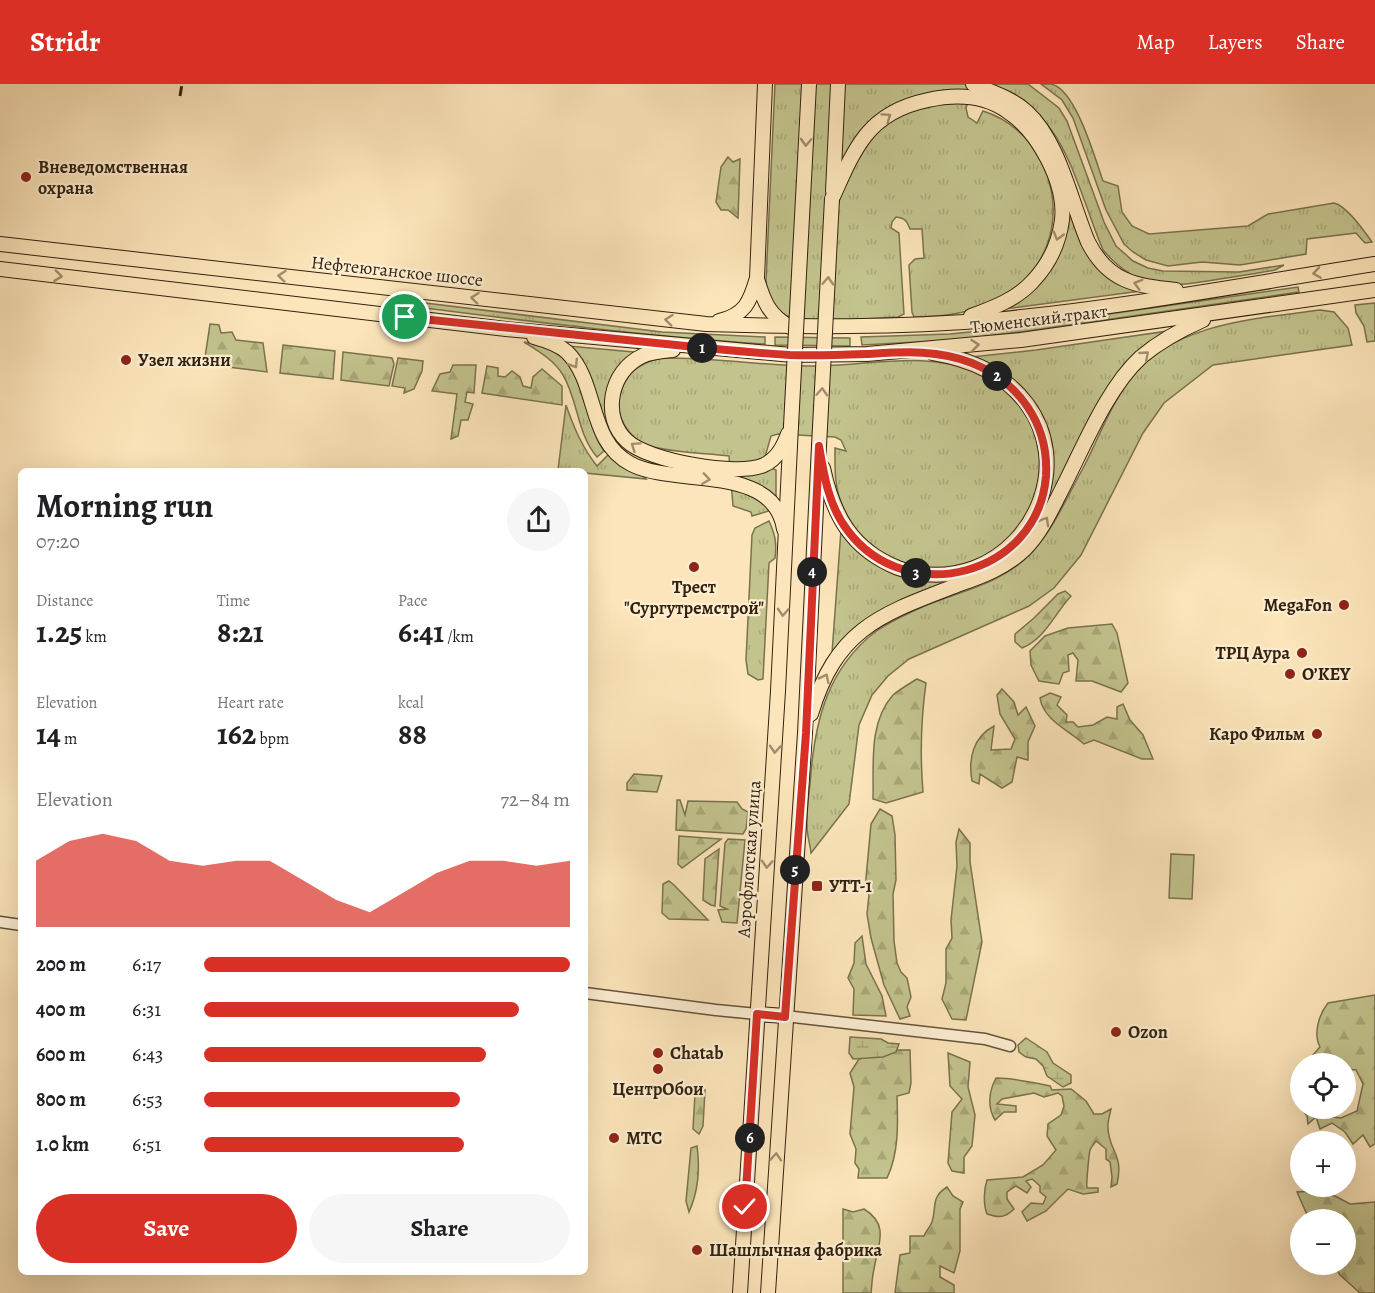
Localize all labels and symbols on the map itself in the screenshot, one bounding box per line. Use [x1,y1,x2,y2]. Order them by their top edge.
one-way arrow [881,113,892,124]
one-way arrow [799,138,812,147]
place label: Вневедомственная охрана [38,155,188,200]
marker: Вневедомственная охрана [19,170,33,184]
one-way arrow [1053,230,1065,241]
street label: Нефтеюганское шоссе [310,250,484,292]
one-way arrow [1313,266,1322,278]
one-way arrow [53,269,63,282]
one-way arrow [277,271,286,283]
one-way arrow [821,276,834,285]
one-way arrow [1133,279,1144,291]
pin [379,291,430,342]
one-way arrow [471,292,480,305]
street label: Тюменский тракт [969,299,1109,339]
one-way arrow [665,314,674,327]
pin: 1 [687,333,717,363]
one-way arrow [970,339,979,352]
place label: Узел жизни [138,348,231,372]
one-way arrow [1138,351,1149,362]
marker: Узел жизни [119,353,133,367]
one-way arrow [567,357,578,368]
pin: 2 [982,361,1012,391]
one-way arrow [816,388,829,397]
one-way arrow [630,442,641,453]
one-way arrow [701,472,710,484]
one-way arrow [1038,517,1049,527]
pin: 4 [797,557,827,587]
pin: 3 [901,558,931,588]
marker: Трест "Сургутремстрой" [687,560,701,574]
place label: Трест "Сургутремстрой" [624,575,764,620]
place label: MegaFon [1264,593,1332,617]
marker: MegaFon [1337,598,1351,612]
one-way arrow [776,608,789,617]
place label: ТРЦ Аура [1215,641,1290,665]
marker: ТРЦ Аура [1295,646,1309,660]
place label: O’KEY [1302,662,1351,686]
marker: O’KEY [1283,667,1297,681]
one-way arrow [818,674,829,685]
place label: Каро Фильм [1209,722,1305,746]
marker: Каро Фильм [1310,727,1324,741]
one-way arrow [768,744,781,753]
street label: Аэрофлотская улица [731,779,767,939]
pin: 5 [780,855,810,885]
one-way arrow [761,860,774,869]
place label: УТТ-1 [829,874,873,898]
marker: УТТ-1 [810,879,824,893]
place label: Ozon [1128,1020,1168,1044]
marker: Ozon [1109,1025,1123,1039]
place label: Chatab [670,1041,724,1065]
marker: Chatab [651,1046,665,1060]
marker: ЦентрОбои [651,1062,665,1076]
place label: ЦентрОбои [612,1077,704,1101]
pin: 6 [735,1123,765,1153]
place label: МТС [626,1126,662,1150]
marker: МТС [607,1131,621,1145]
one-way arrow [770,1152,783,1161]
pin [719,1181,770,1232]
place label: Шашлычная фабрика [709,1238,882,1262]
marker: Шашлычная фабрика [690,1243,704,1257]

